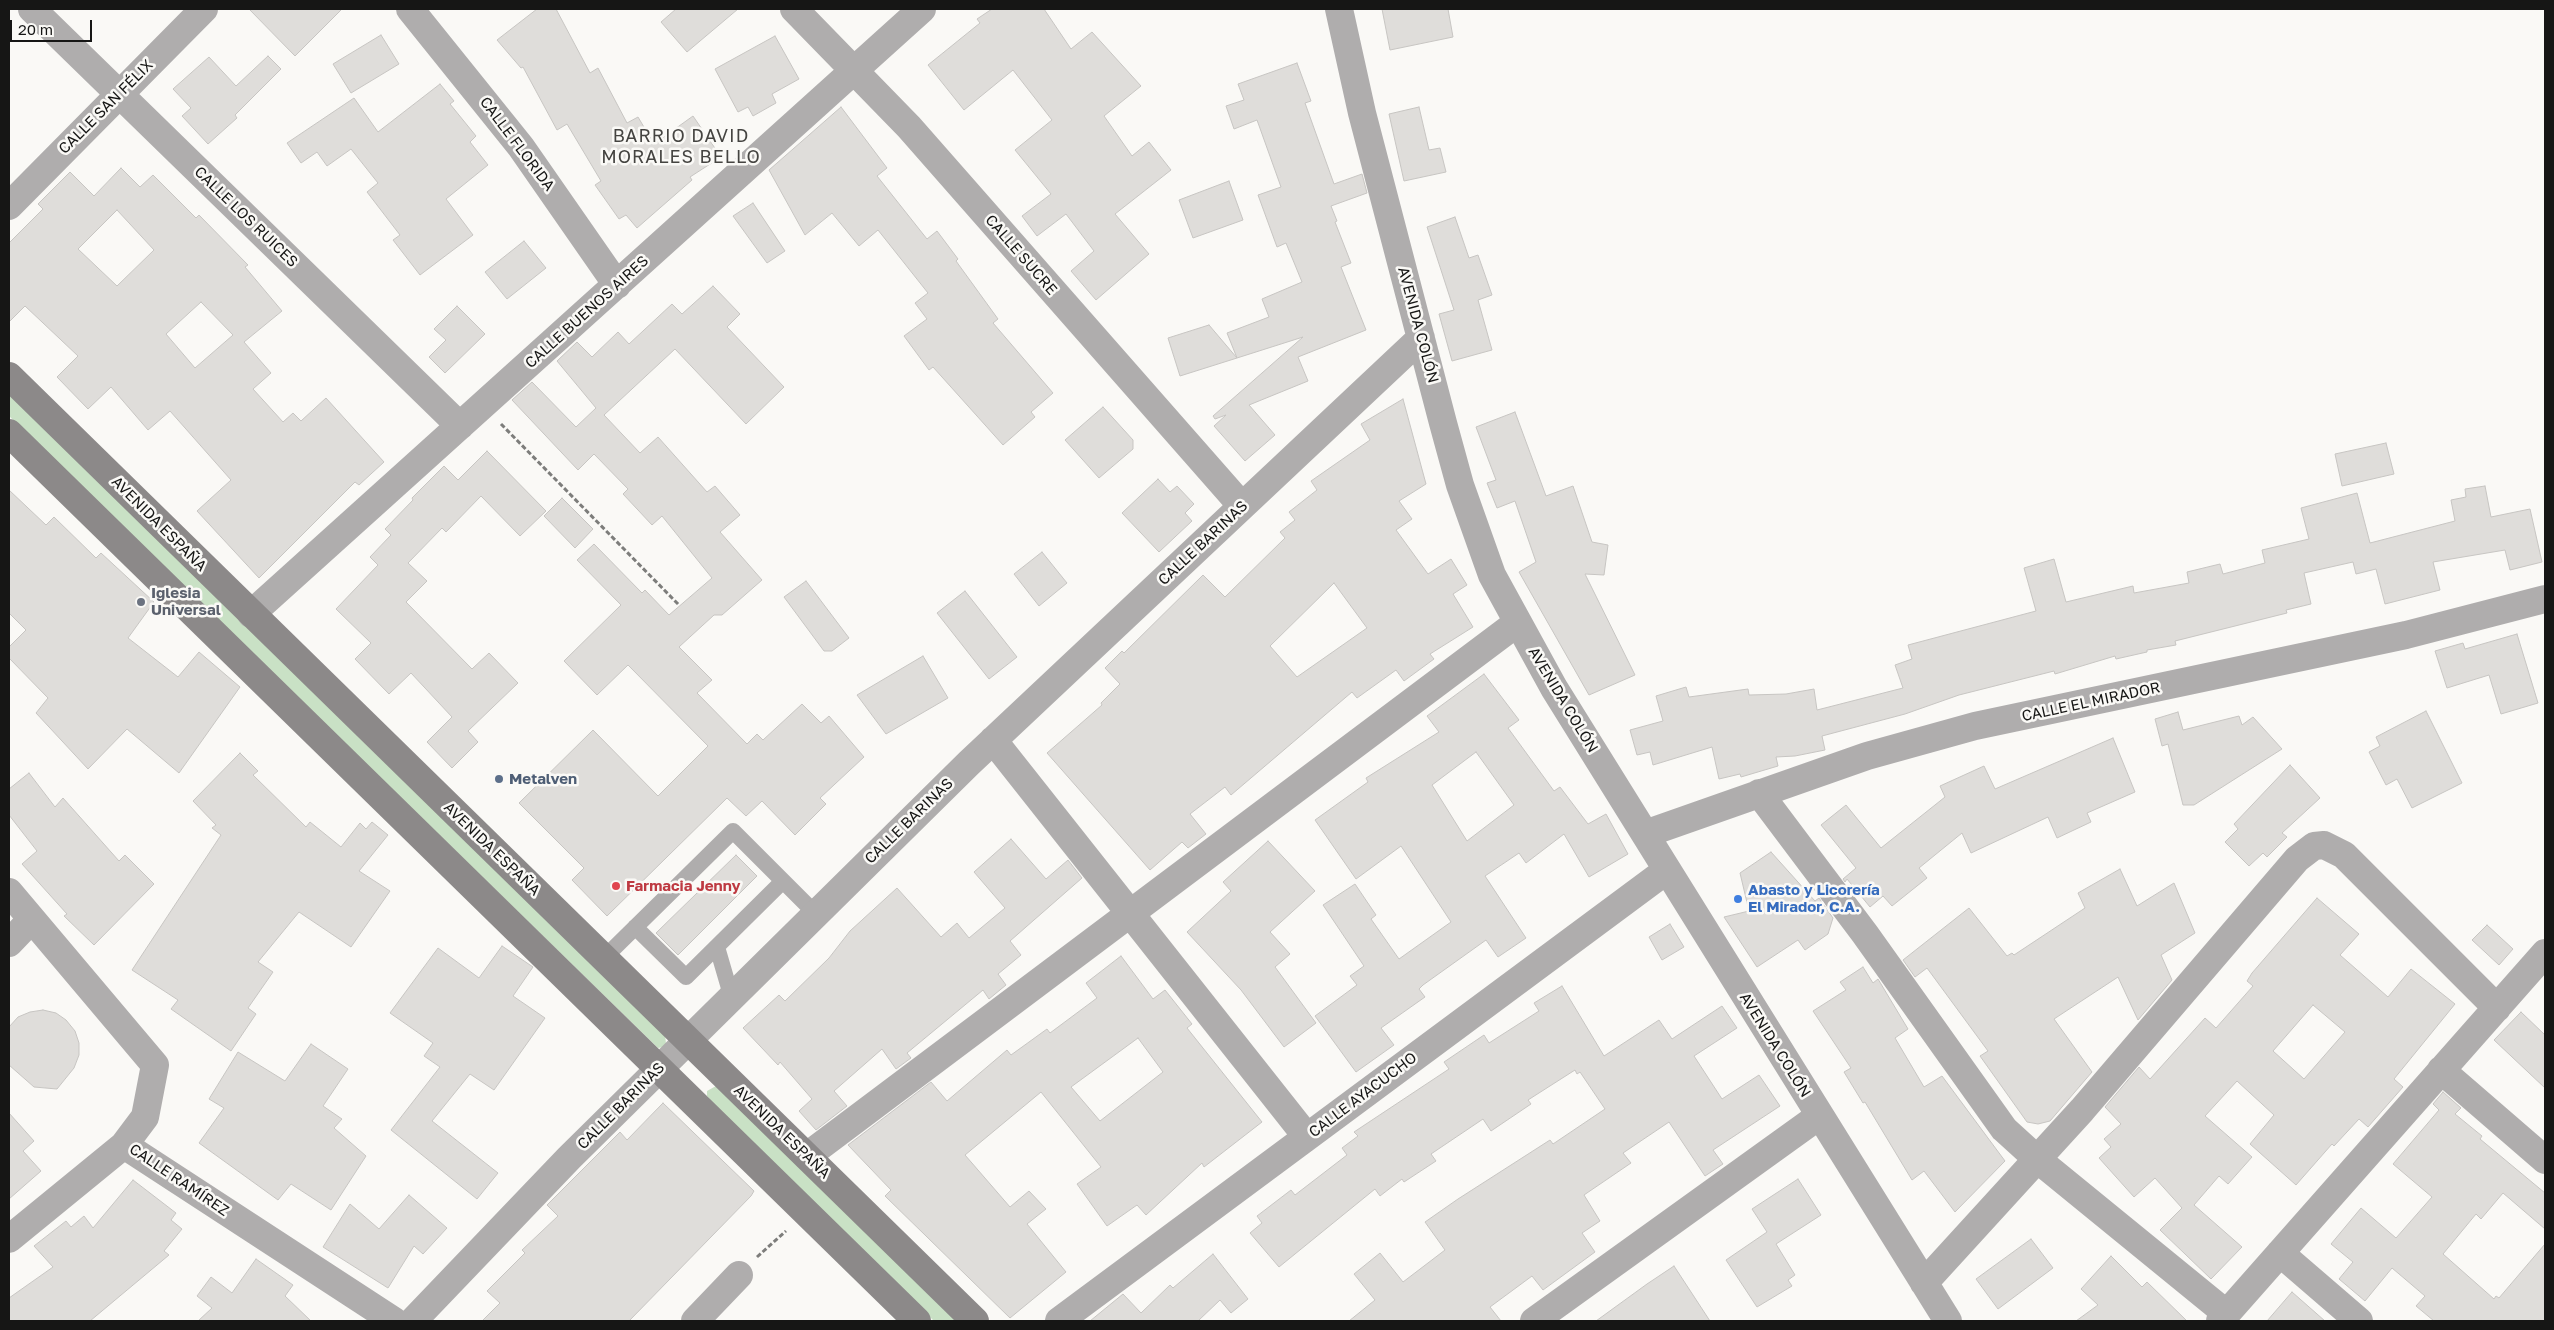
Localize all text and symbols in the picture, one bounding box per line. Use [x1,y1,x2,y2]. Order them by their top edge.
scale bar [12,10,95,42]
text: 20 m [18,20,53,38]
street label: CALLE SAN FÉLIX [55,56,157,158]
street label: CALLE FLORIDA [476,93,558,195]
district label: BARRIO DAVID MORALES BELLO [600,125,762,168]
street label: CALLE LOS RUICES [190,163,302,271]
street label: CALLE SUCRE [981,211,1061,299]
street label: CALLE BUENOS AIRES [522,252,652,372]
street label: AVENIDA COLÓN [1394,265,1442,385]
street label: AVENIDA ESPAÑA [108,473,210,575]
street label: CALLE BARINAS [1155,497,1251,589]
place label: Iglesia Universal [151,584,221,619]
marker: Iglesia Universal [135,596,147,608]
street label: AVENIDA COLÓN [1524,644,1602,756]
street label: CALLE EL MIRADOR [2020,679,2162,725]
place label: Metalven [509,770,577,788]
marker: Metalven [493,773,505,785]
street label: CALLE BARINAS [861,774,957,868]
street label: AVENIDA ESPAÑA [440,798,544,900]
place label: Farmacia Jenny [626,877,740,895]
marker: Farmacia Jenny [610,880,622,892]
place label: Abasto y Licorería El Mirador, C.A. [1748,881,1880,916]
marker: Abasto y Licorería El Mirador, C.A. [1732,893,1744,905]
street label: AVENIDA COLÓN [1736,989,1814,1101]
street label: CALLE AYACUCHO [1306,1049,1420,1141]
street label: CALLE BARINAS [574,1059,668,1153]
street label: AVENIDA ESPAÑA [730,1081,834,1183]
street label: CALLE RAMÍREZ [126,1140,232,1220]

